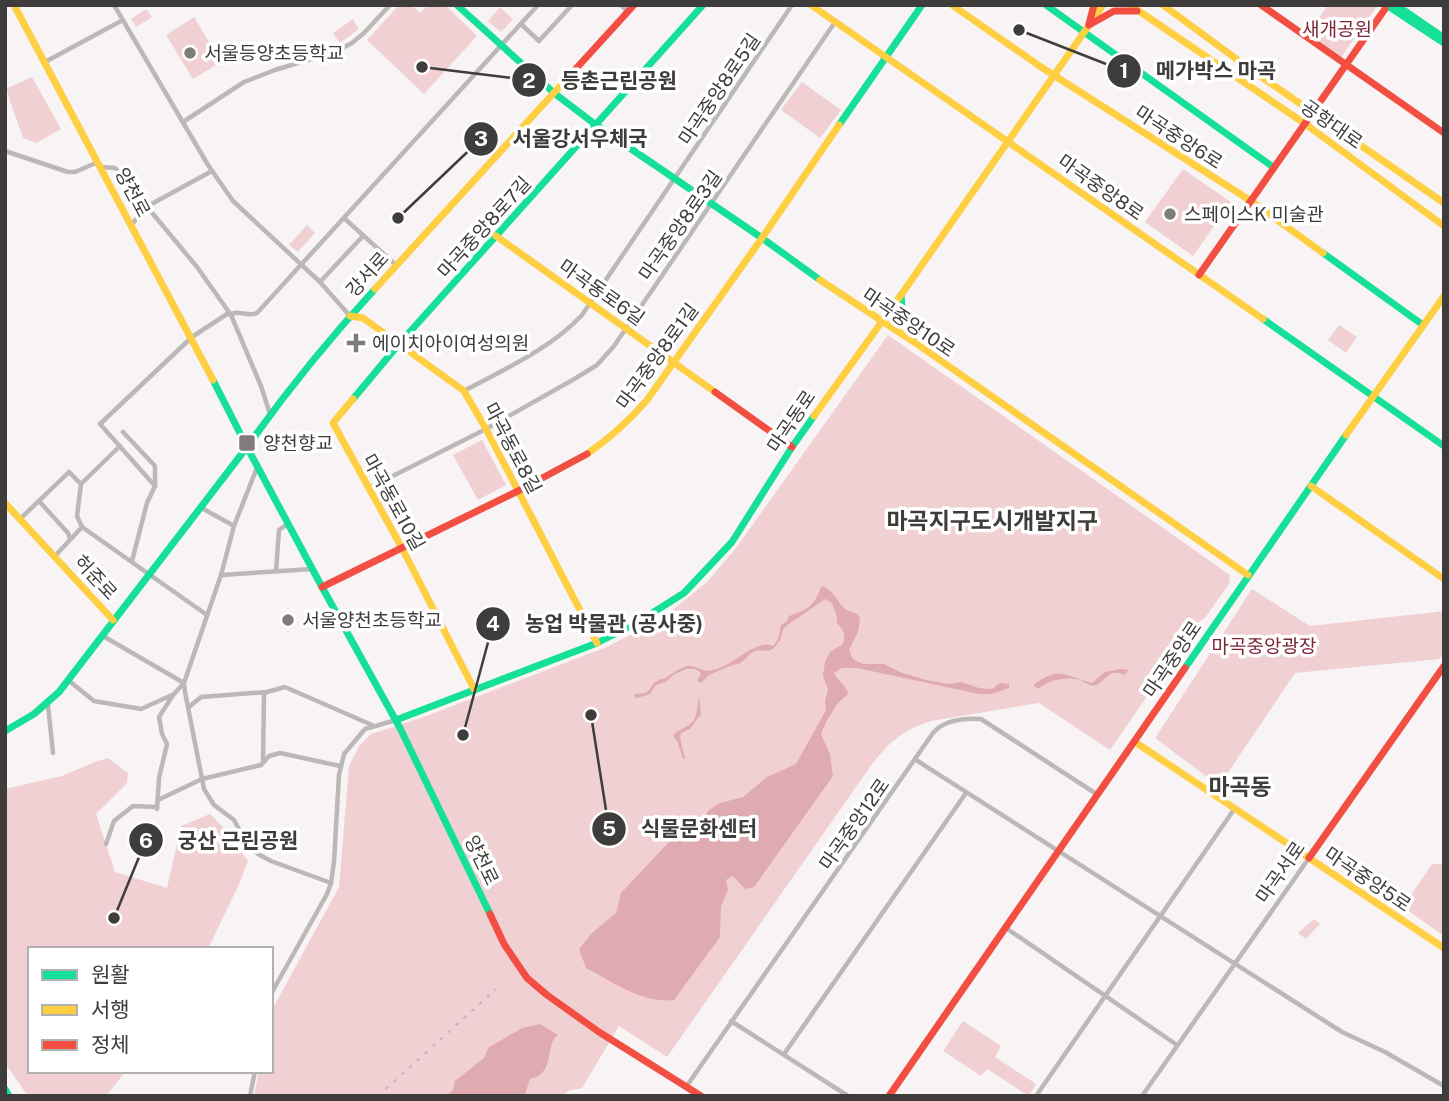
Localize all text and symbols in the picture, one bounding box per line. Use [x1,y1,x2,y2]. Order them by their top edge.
park label: 새개공원 [1302,18,1372,40]
street label: 마곡중앙8로5길 [674,29,764,149]
place label: 서울등양초등학교 [204,42,344,64]
marker: 서울등양초등학교 [182,45,198,61]
callout: 메가박스 마곡 [1106,50,1290,92]
text: 1 [1120,58,1129,83]
text: 메가박스 마곡 [1156,58,1276,83]
callout: 등촌근린공원 [512,59,691,101]
text: 2 [522,68,536,93]
text: 등촌근린공원 [561,68,677,93]
street label: 공항대로 [1297,95,1367,153]
street label: 마곡중앙6로 [1131,101,1227,173]
callout: 서울강서우체국 [464,118,662,160]
text: 3 [474,126,488,151]
text: 서울강서우체국 [512,126,648,151]
street label: 마곡중앙8로 [1054,149,1148,225]
street label: 양천로 [111,164,155,220]
street label: 마곡중앙8로3길 [634,166,726,284]
street label: 마곡중앙8로7길 [433,172,535,282]
place label: 스페이스K 미술관 [1184,203,1324,225]
marker: 스페이스K 미술관 [1162,206,1178,222]
street label: 강서로 [341,247,393,301]
street label: 마곡동로6길 [555,255,649,329]
street label: 마곡중앙10로 [859,283,959,361]
street label: 마곡중앙8로1길 [611,299,703,413]
place label: 에이치아이여성의원 [372,332,529,354]
marker: 에이치아이여성의원 [346,333,366,353]
street label: 마곡동로 [762,386,820,456]
street label: 마곡동로8길 [480,399,546,497]
place label: 양천향교 [263,432,333,454]
marker: 양천향교 [237,433,257,453]
street label: 마곡동로10길 [358,450,430,554]
district label: 마곡지구도시개발지구 [886,507,1098,534]
street label: 허준로 [70,550,122,604]
callout: 농업 박물관 (공사중) [476,603,717,645]
place label: 서울양천초등학교 [302,609,442,631]
text: 4 [486,611,500,636]
text: 농업 박물관 (공사중) [525,611,703,636]
marker: 서울양천초등학교 [280,612,296,628]
street label: 마곡중앙로 [1138,617,1206,701]
park label: 마곡중앙광장 [1212,635,1316,657]
district label: 마곡동 [1208,773,1272,800]
street label: 마곡중앙12로 [814,774,894,874]
callout: 식물문화센터 [592,808,770,850]
text: 5 [602,816,616,841]
text: 식물문화센터 [641,816,757,841]
callout: 궁산 근린공원 [129,819,312,861]
text: 6 [139,828,153,853]
text: 궁산 근린공원 [178,828,298,853]
street label: 양천로 [461,832,503,888]
street label: 마곡서로 [1251,837,1309,907]
street label: 마곡중앙5로 [1321,842,1415,916]
legend [28,947,273,1073]
text: 원활 [91,962,130,987]
text: 서행 [91,997,130,1022]
text: 정체 [91,1032,130,1057]

